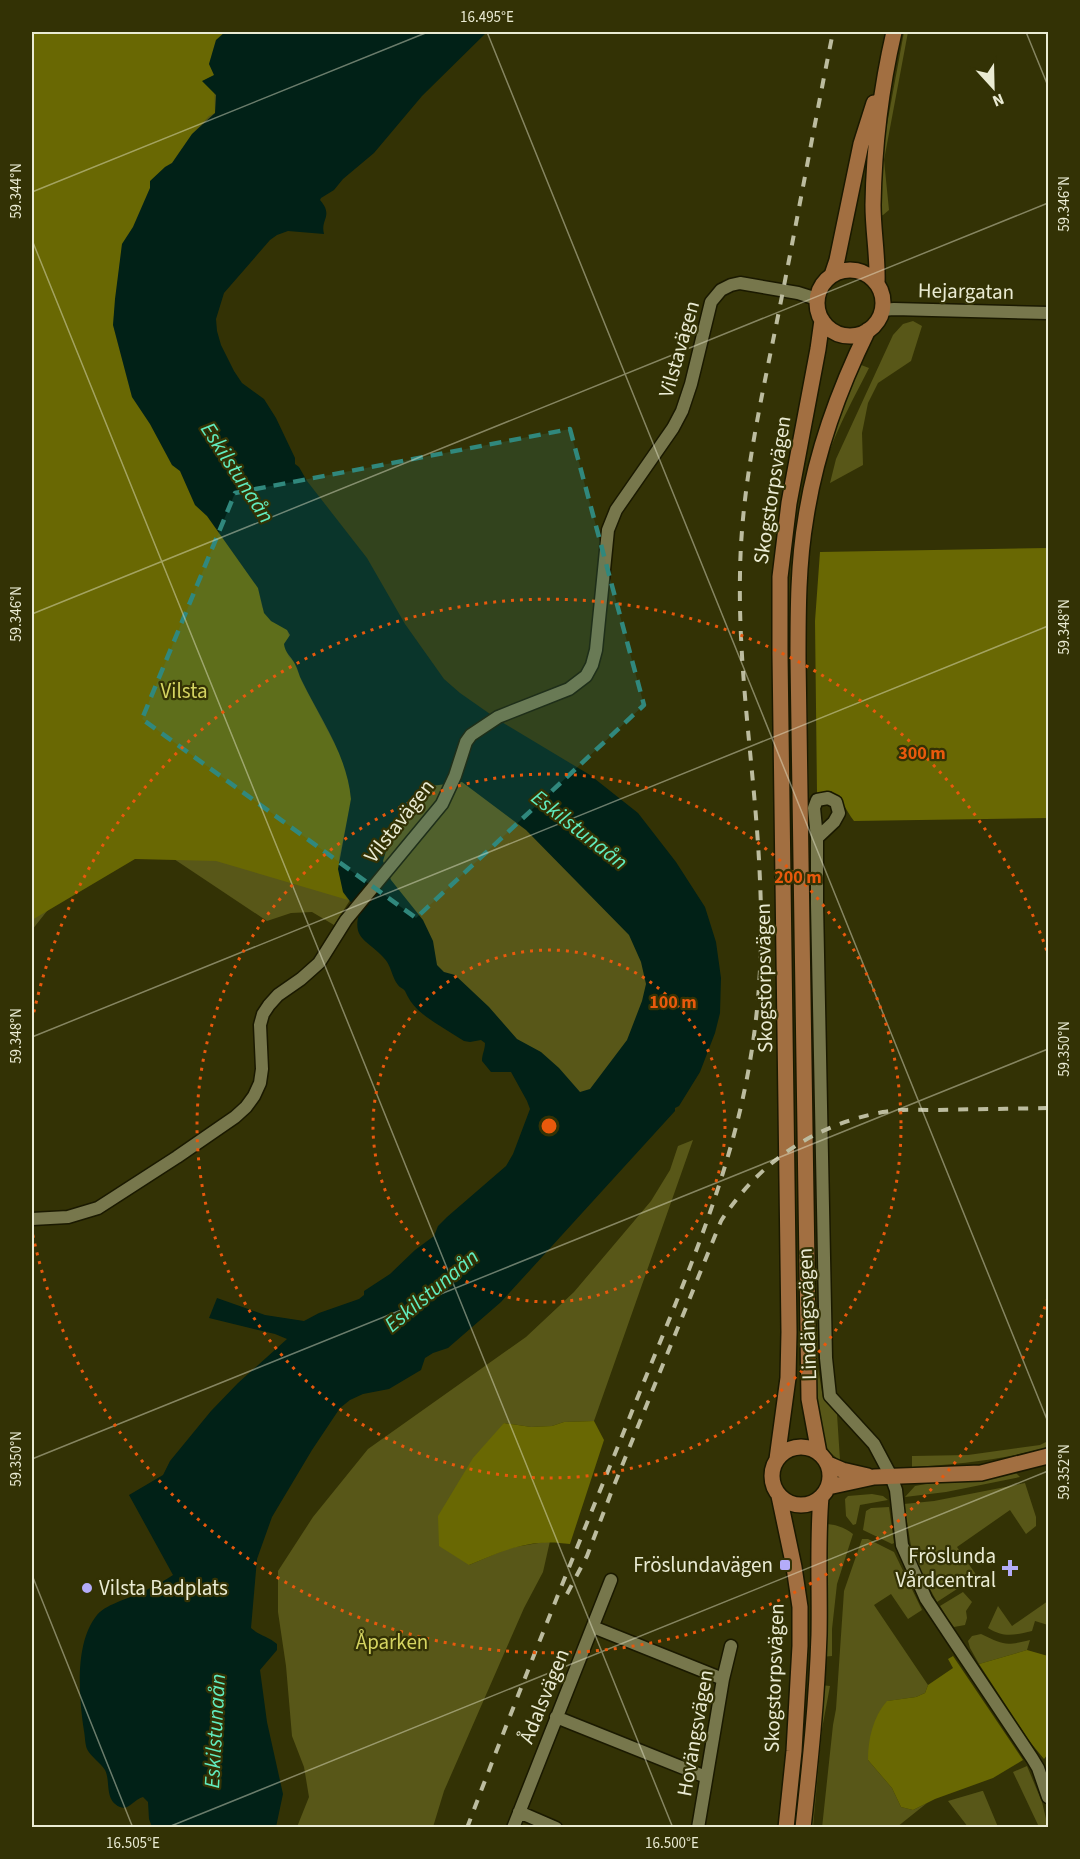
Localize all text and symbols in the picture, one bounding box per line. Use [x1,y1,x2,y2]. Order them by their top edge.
text: 16.495°E [460,7,514,28]
north arrow [963,57,1023,117]
text: N [989,88,1007,112]
text: 59.344°N [6,163,27,219]
text: 59.346°N [1054,176,1075,232]
street label: Hejargatan [918,275,1014,307]
street label: Vilstavägen [651,297,707,401]
street label: Skogstorpsvägen [745,414,799,566]
water label: Eskilstunaån [192,416,282,529]
text: 59.346°N [6,586,27,642]
text: 59.348°N [1054,599,1075,655]
park label: Vilsta [161,676,207,706]
text: 300 m [898,741,946,766]
street label: Vilstavägen [357,773,441,869]
water label: Eskilstunaån [524,782,635,878]
text: 200 m [774,865,822,890]
street label: Skogstorpsvägen [748,903,780,1053]
text: 100 m [649,990,697,1015]
text: 59.348°N [6,1008,27,1064]
text: 59.350°N [1054,1021,1075,1077]
centre of rings [539,1116,559,1136]
water label: Eskilstunaån [377,1242,486,1340]
street label: Lindängsvägen [790,1247,824,1381]
text: 59.350°N [6,1431,27,1487]
text: 59.352°N [1054,1444,1075,1500]
place label: Fröslunda Vårdcentral [895,1541,996,1595]
place label: Fröslundavägen [633,1550,773,1580]
marker: Fröslundavägen [778,1558,792,1572]
marker: Fröslunda Vårdcentral [1001,1559,1019,1577]
place label: Vilsta Badplats [99,1573,228,1603]
marker: Vilsta Badplats [80,1581,94,1595]
street label: Skogstorpsvägen [756,1603,792,1753]
park label: Åparken [356,1627,428,1657]
street label: Ådalsvägen [511,1644,577,1748]
street label: Hovängsvägen [669,1667,721,1799]
water label: Eskilstunaån [196,1673,234,1789]
text: 16.505°E [106,1833,160,1854]
text: 16.500°E [645,1833,699,1854]

